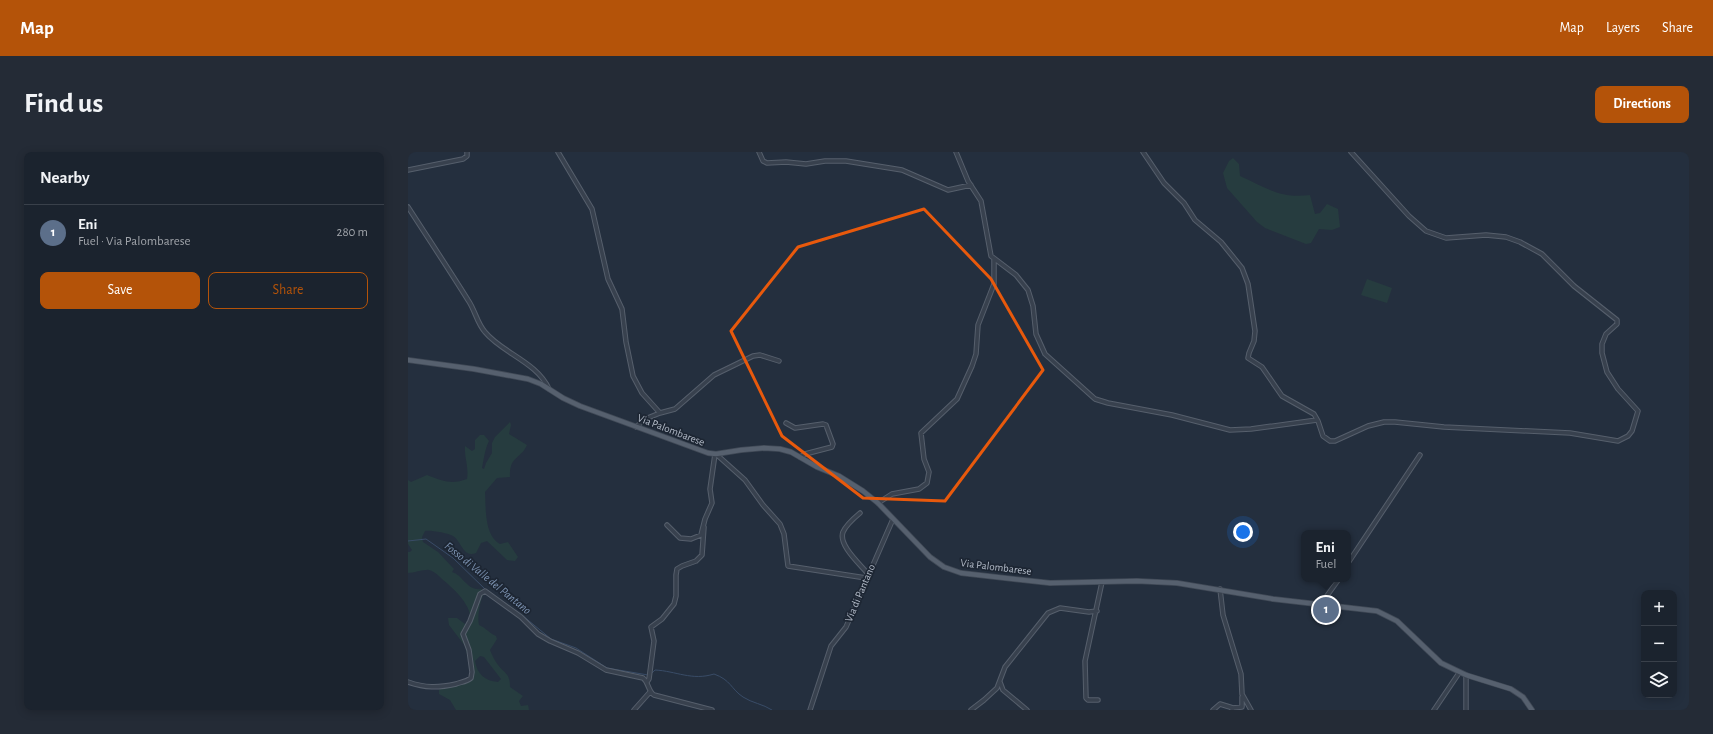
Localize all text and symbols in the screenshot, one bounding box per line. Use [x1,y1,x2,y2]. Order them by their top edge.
text: Map [20,19,54,38]
text: Map [1559,21,1584,35]
text: Layers [1606,21,1640,35]
text: Share [1662,21,1693,35]
button: Directions [1595,86,1689,123]
text: Find us [24,90,103,118]
text: Nearby [40,169,90,186]
text: Eni [78,217,97,232]
text: 1 [51,226,55,239]
text: 280 m [337,226,368,239]
text: Fuel · Via Palombarese [78,235,191,248]
button: Save [40,272,200,309]
button: Share [208,272,368,309]
street label: Via Palombarese [636,412,706,448]
your location [1233,522,1253,542]
popup [1301,530,1351,582]
water label: Fosso di Valle del Pantano [443,540,534,616]
text: Eni [1316,540,1335,555]
street label: Via Palombarese [960,557,1032,577]
text: Fuel [1316,558,1336,571]
street label: Via di Pantano [843,563,877,623]
map controls [1641,590,1677,698]
button: + [1641,590,1677,626]
pin: 1 [1313,595,1339,625]
button: − [1641,626,1677,662]
button: layers [1641,662,1677,698]

